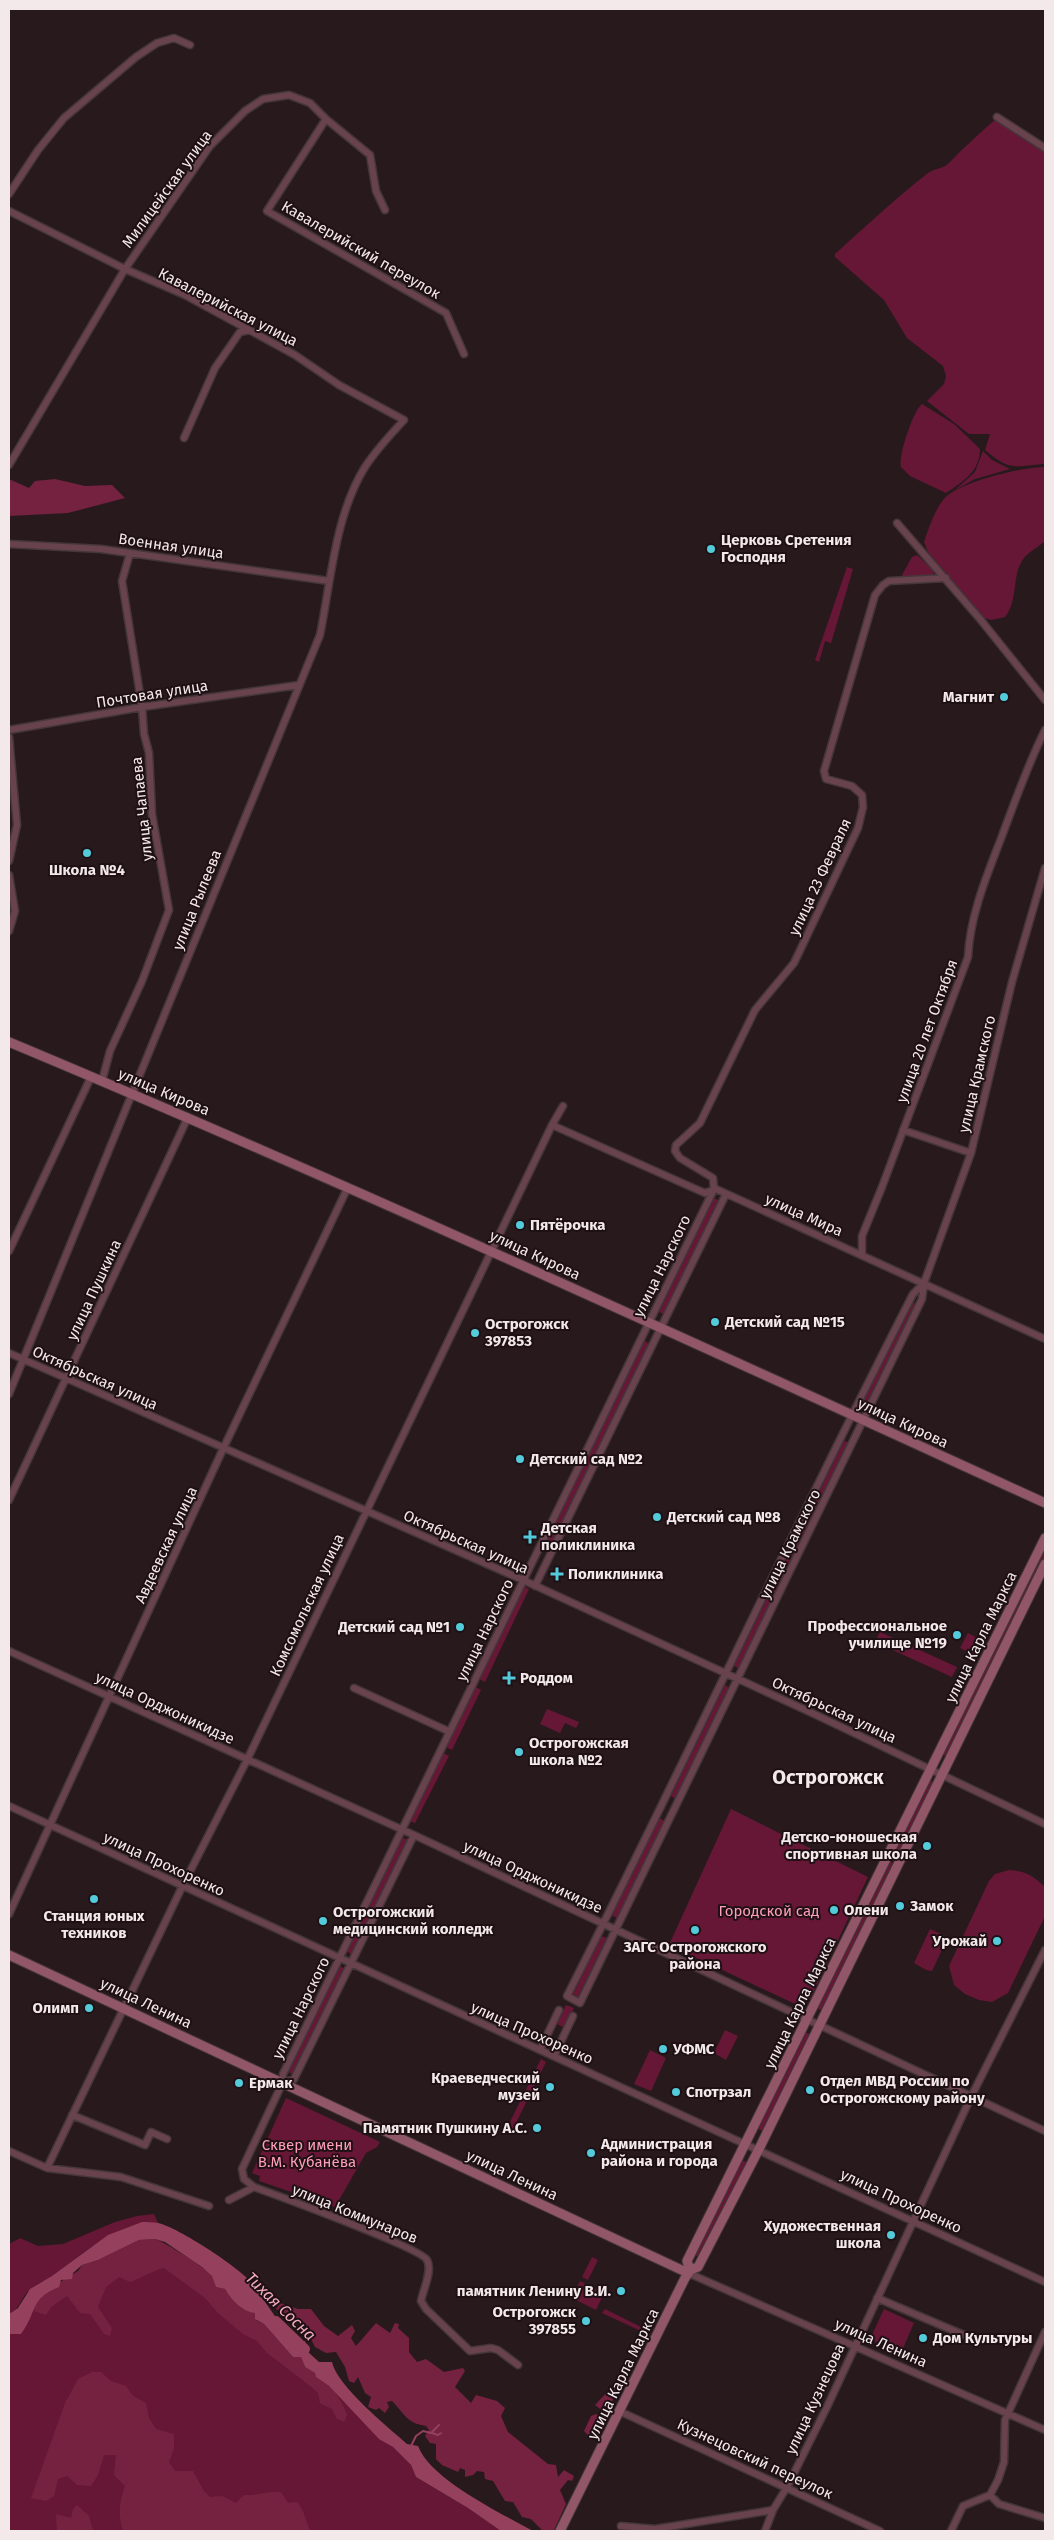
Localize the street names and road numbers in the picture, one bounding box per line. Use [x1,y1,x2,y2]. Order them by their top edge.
street label: Милицейская улица [118,127,216,251]
street label: Кавалерийский переулок [278,197,444,303]
street label: Кавалерийская улица [155,264,301,350]
street label: Военная улица [117,530,225,562]
street label: Почтовая улица [95,676,209,712]
street label: улица Чапаева [128,756,156,862]
street label: улица 23 Февраля [785,815,855,939]
street label: улица Рылеева [169,847,225,953]
street label: улица 20 лет Октября [893,957,961,1105]
street label: улица Крамского [955,1014,999,1134]
street label: улица Кирова [115,1065,213,1119]
street label: улица Мира [762,1190,846,1240]
street label: улица Нарского [629,1212,695,1320]
street label: улица Кирова [487,1226,583,1284]
street label: улица Пушкина [63,1237,125,1343]
street label: Октябрьская улица [30,1342,160,1414]
street label: улица Кирова [855,1394,951,1452]
street label: Авдеевская улица [131,1484,201,1606]
street label: улица Крамского [756,1486,824,1602]
street label: Октябрьская улица [401,1506,531,1578]
street label: Комсомольская улица [266,1531,348,1679]
street label: улица Карла Маркса [941,1568,1021,1706]
street label: улица Нарского [452,1576,518,1684]
street label: улица Орджоникидзе [93,1668,237,1748]
street label: Октябрьская улица [769,1673,899,1747]
street label: улица Прохоренко [101,1828,227,1900]
street label: улица Орджоникидзе [461,1837,605,1917]
street label: улица Карла Маркса [760,1934,840,2072]
street label: улица Нарского [268,1954,334,2062]
street label: улица Ленина [97,1974,195,2032]
street label: улица Прохоренко [468,1998,596,2068]
street label: улица Ленина [463,2146,561,2204]
street label: улица Прохоренко [838,2165,964,2237]
street label: улица Коммунаров [290,2181,420,2247]
street label: улица Карла Маркса [583,2305,663,2443]
street label: улица Ленина [832,2315,930,2371]
street label: улица Кузнецова [781,2341,849,2457]
street label: Кузнецовский переулок [674,2415,836,2503]

